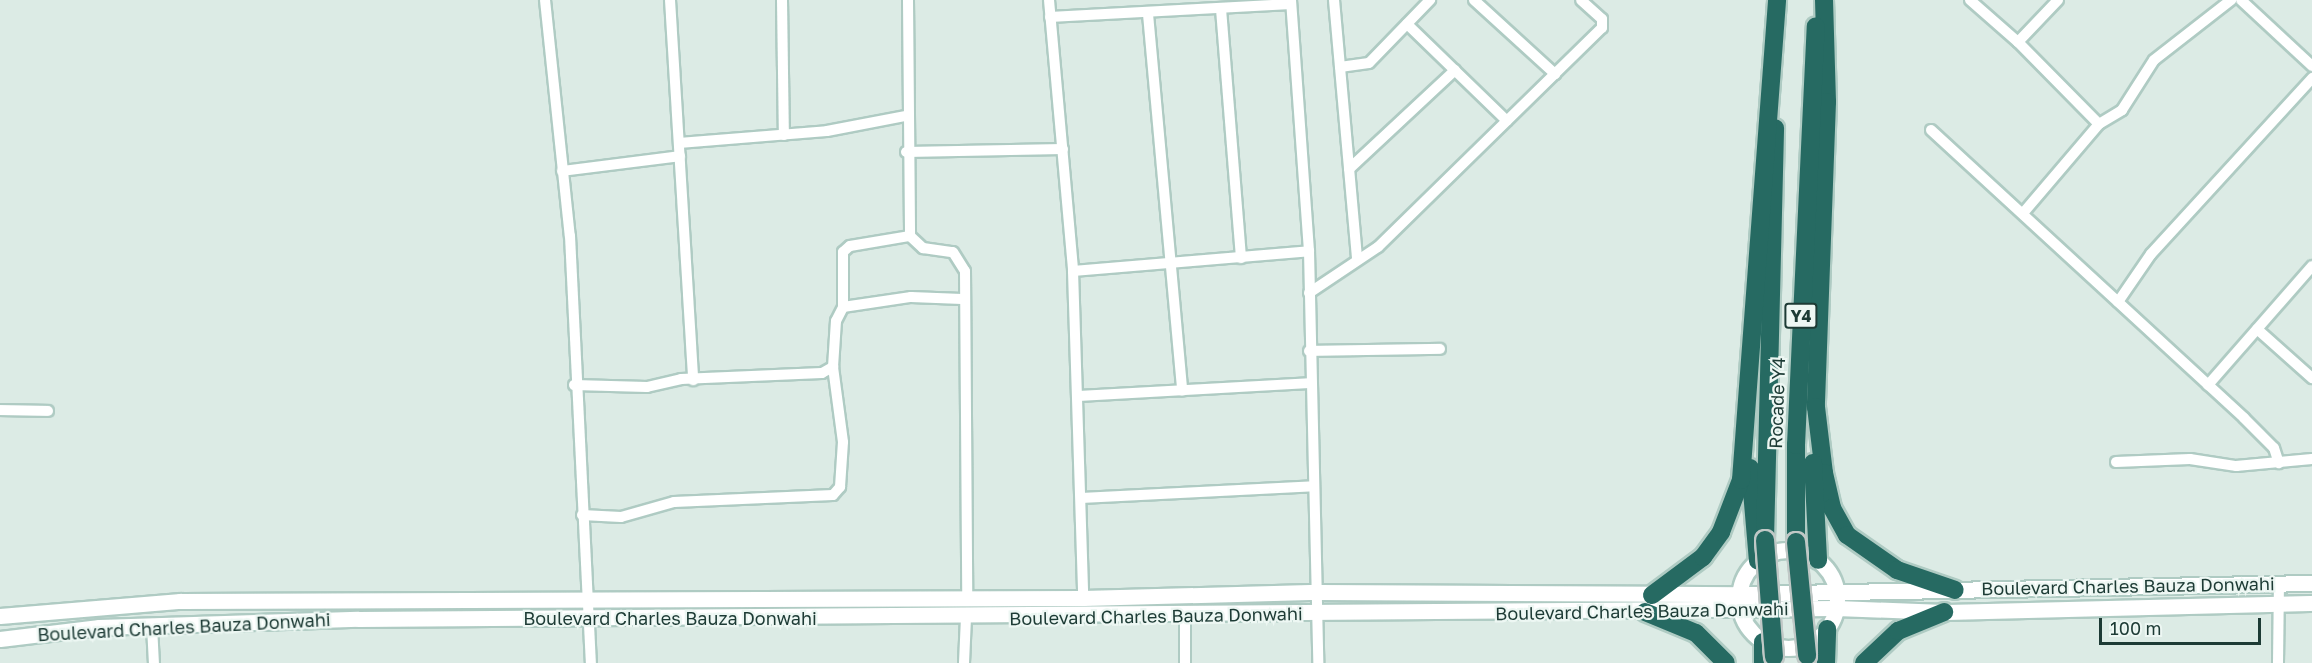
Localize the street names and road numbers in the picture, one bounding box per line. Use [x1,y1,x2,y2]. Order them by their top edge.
road number: Y4 [1783,303,1819,329]
street label: Rocade Y4 [1765,357,1789,449]
street label: Boulevard Charles Bauza Donwahi [1981,573,2275,599]
street label: Boulevard Charles Bauza Donwahi [1495,598,1789,624]
street label: Boulevard Charles Bauza Donwahi [1009,603,1303,629]
street label: Boulevard Charles Bauza Donwahi [523,607,817,629]
street label: Boulevard Charles Bauza Donwahi [37,609,331,645]

